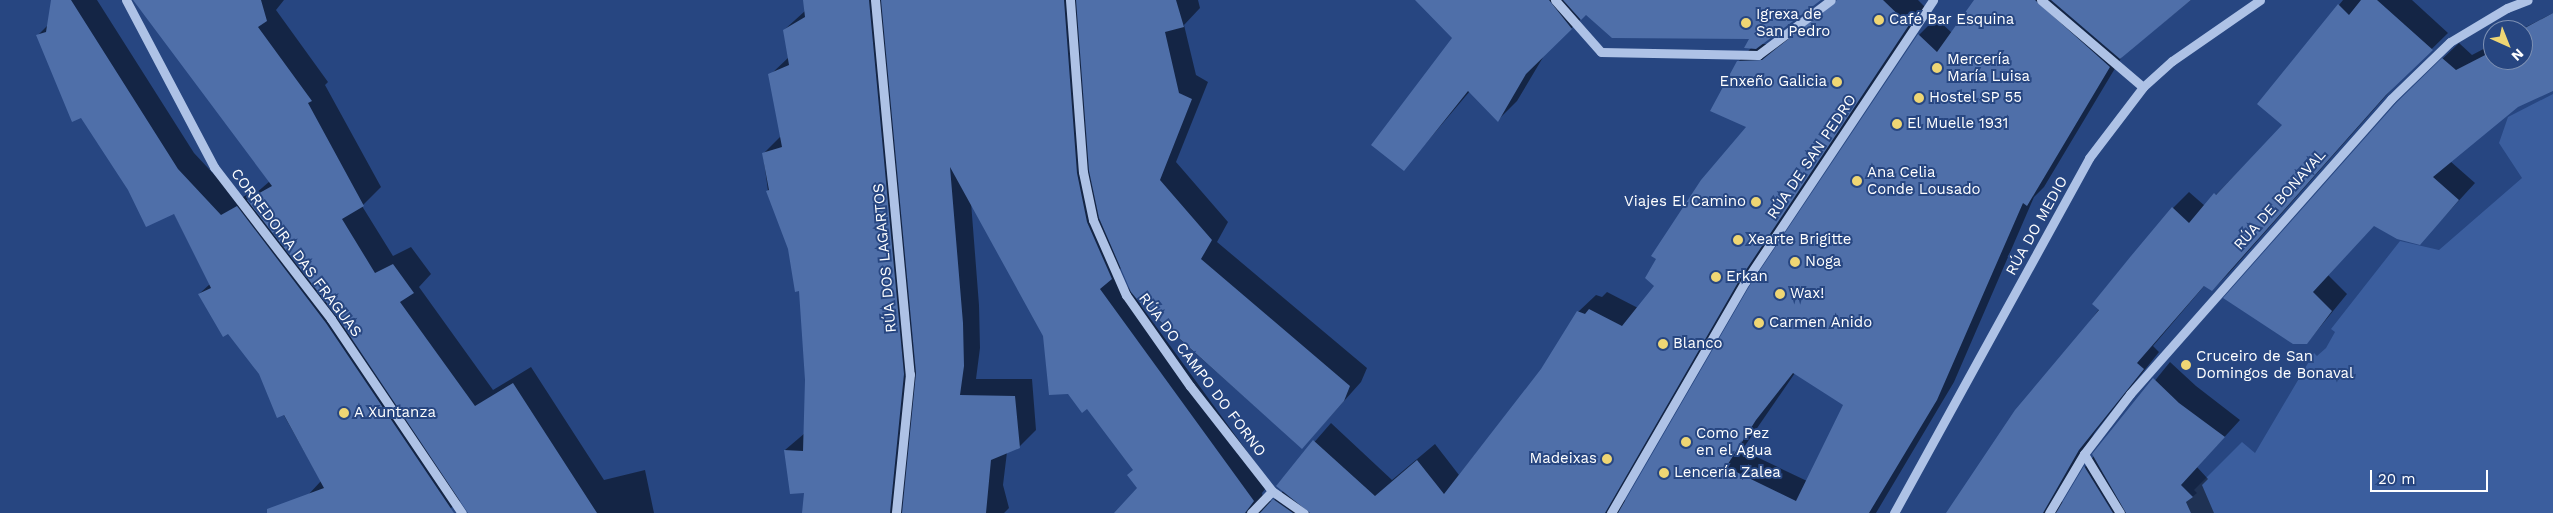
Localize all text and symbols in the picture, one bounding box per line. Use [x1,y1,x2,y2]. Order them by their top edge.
place label: Igrexa de San Pedro [1756,5,1830,40]
place label: Café Bar Esquina [1889,11,2015,29]
marker: Café Bar Esquina [1873,14,1885,26]
marker: Igrexa de San Pedro [1740,17,1752,29]
north arrow [2483,20,2533,70]
text: N [2508,46,2527,64]
place label: Mercería María Luisa [1947,50,2030,85]
marker: Mercería María Luisa [1931,62,1943,74]
place label: Enxeño Galicia [1720,73,1827,91]
marker: Enxeño Galicia [1831,76,1843,88]
place label: Hostel SP 55 [1929,89,2023,107]
street label: RÚA DE SAN PEDRO [1763,91,1861,223]
marker: Hostel SP 55 [1913,92,1925,104]
place label: El Muelle 1931 [1907,115,2009,133]
marker: El Muelle 1931 [1891,118,1903,130]
street label: RÚA DE BONAVAL [2230,146,2330,254]
place label: Ana Celia Conde Lousado [1867,163,1981,198]
street label: CORREDOIRA DAS FRAGUAS [227,165,365,341]
street label: RÚA DO MEDIO [2002,173,2072,279]
marker: Ana Celia Conde Lousado [1851,175,1863,187]
street label: RÚA DOS LAGARTOS [869,182,901,334]
place label: Viajes El Camino [1624,193,1746,211]
marker: Viajes El Camino [1750,196,1762,208]
place label: Xearte Brigitte [1748,231,1851,249]
marker: Xearte Brigitte [1732,234,1744,246]
place label: Noga [1805,253,1841,271]
marker: Noga [1789,256,1801,268]
place label: Erkan [1726,268,1768,286]
marker: Erkan [1710,271,1722,283]
place label: Wax! [1790,285,1824,303]
marker: Wax! [1774,288,1786,300]
street label: RÚA DO CAMPO DO FORNO [1134,290,1270,460]
place label: Carmen Anido [1769,314,1873,332]
marker: Carmen Anido [1753,317,1765,329]
place label: Blanco [1673,335,1723,353]
marker: Blanco [1657,338,1669,350]
place label: Cruceiro de San Domingos de Bonaval [2196,347,2354,382]
marker: Cruceiro de San Domingos de Bonaval [2180,359,2192,371]
place label: A Xuntanza [354,404,437,422]
marker: A Xuntanza [338,407,350,419]
place label: Como Pez en el Agua [1696,424,1773,459]
marker: Como Pez en el Agua [1680,436,1692,448]
place label: Madeixas [1530,450,1597,468]
marker: Madeixas [1601,453,1613,465]
scale bar [2373,460,2490,492]
place label: Lencería Zalea [1674,464,1781,482]
marker: Lencería Zalea [1658,467,1670,479]
text: 20 m [2378,470,2416,488]

